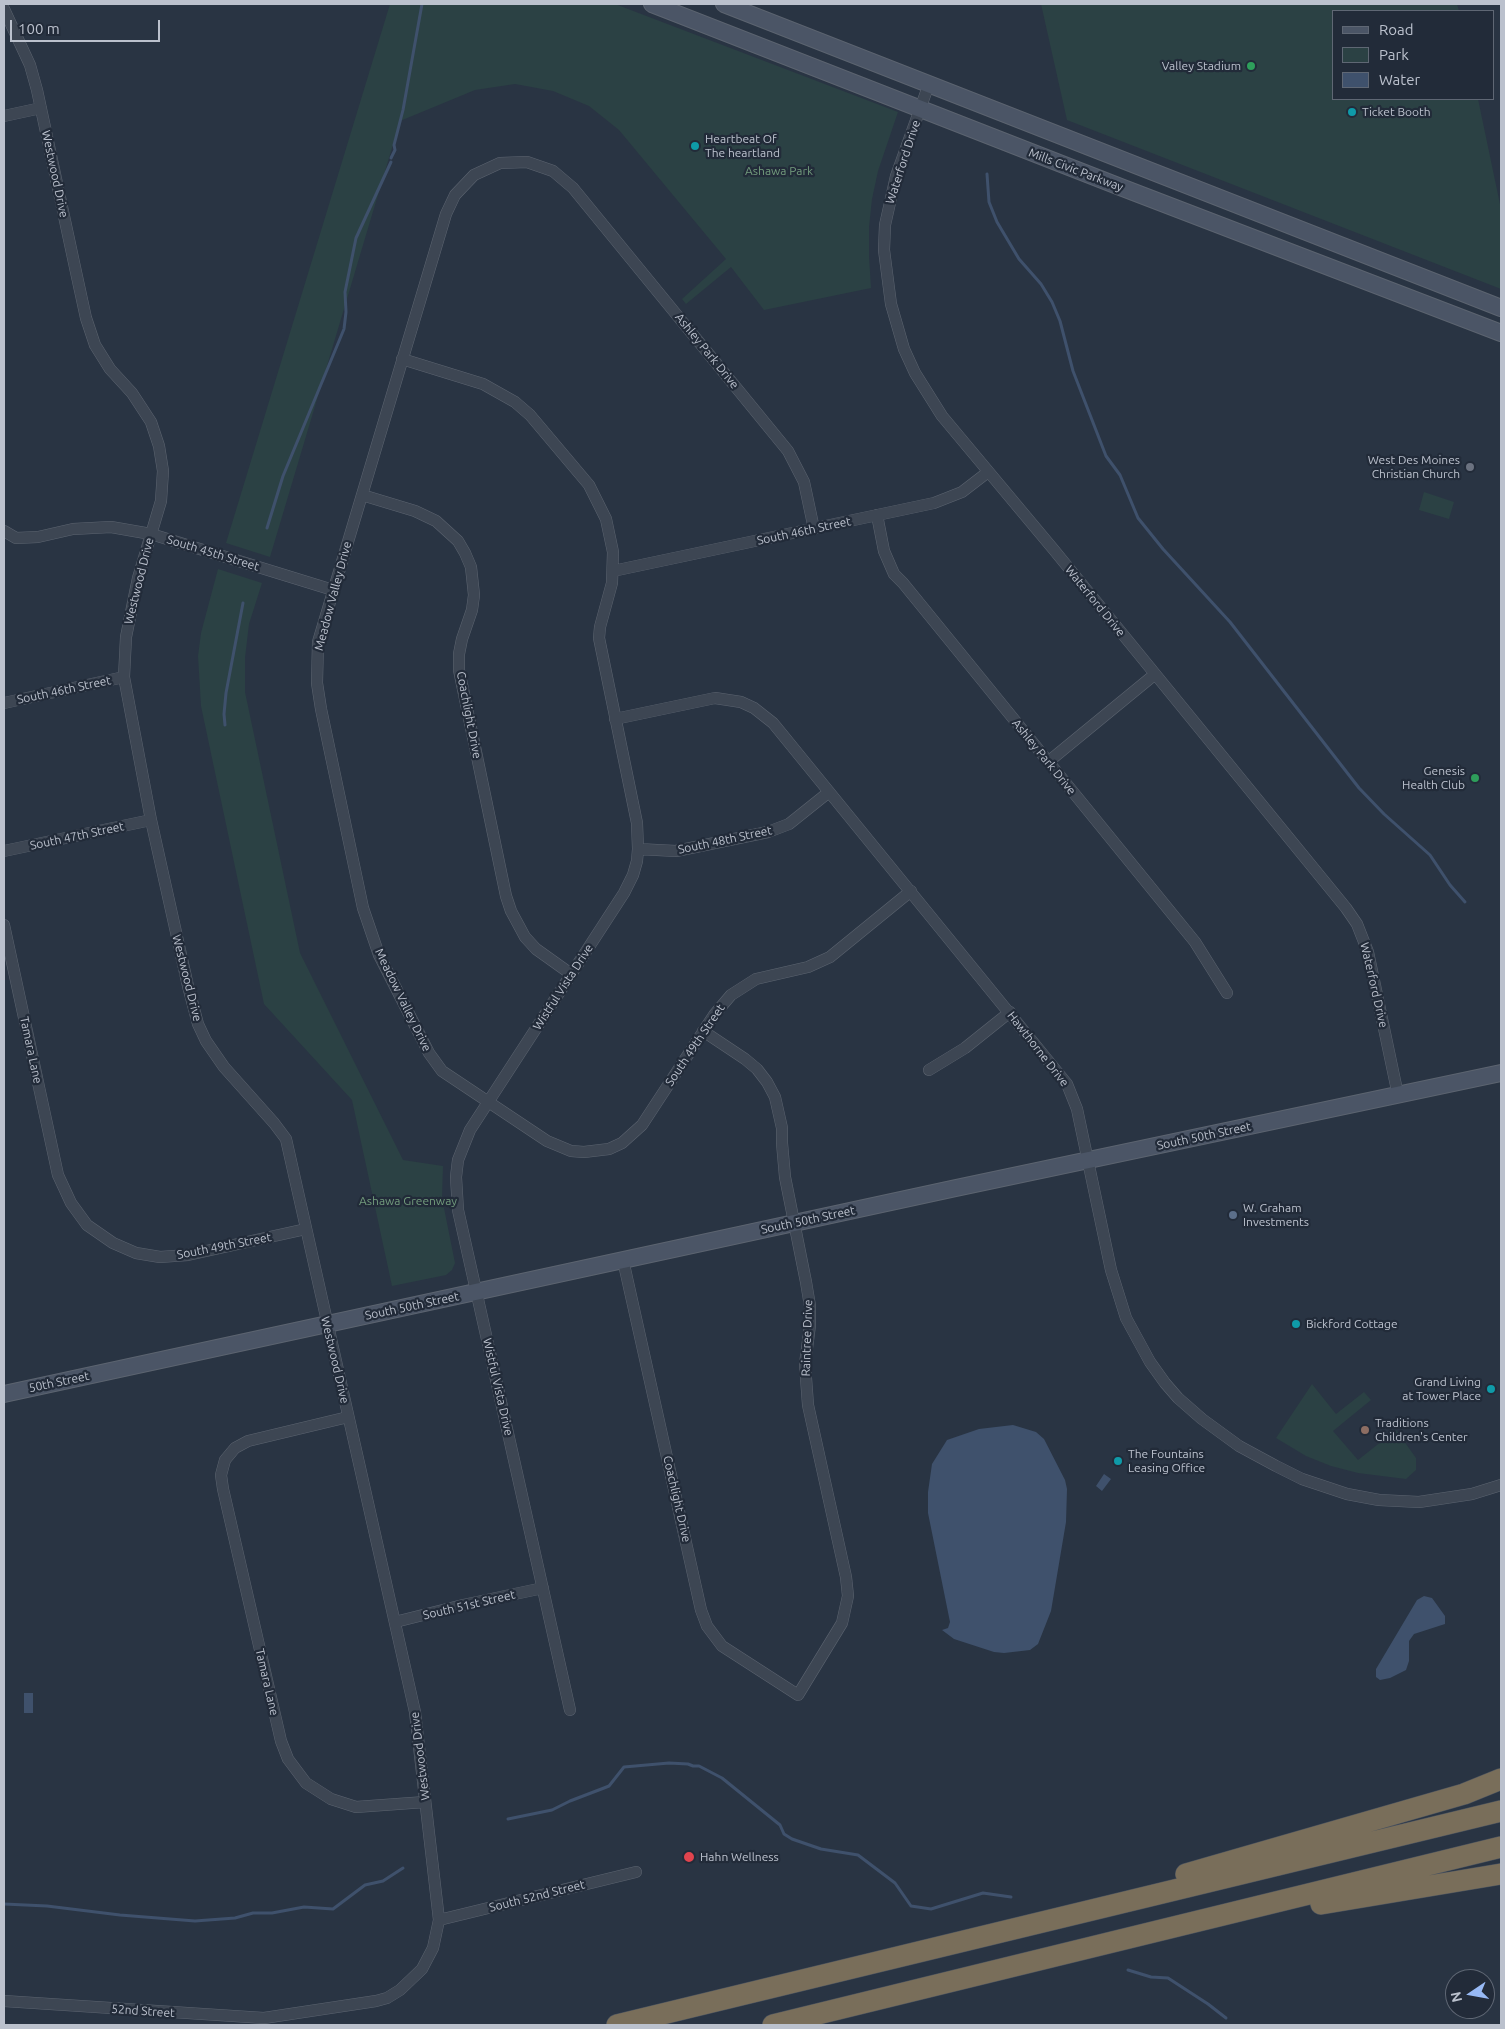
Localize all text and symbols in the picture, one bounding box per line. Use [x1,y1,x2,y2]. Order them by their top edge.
scale bar [12,10,162,42]
legend [1332,10,1495,100]
text: 100 m [18,20,60,37]
text: Road [1379,21,1414,38]
text: Park [1379,46,1409,63]
place label: Valley Stadium [1162,59,1241,73]
marker: Valley Stadium [1245,60,1257,72]
text: Water [1379,71,1420,88]
place label: Ticket Booth [1362,105,1431,119]
marker: Ticket Booth [1346,106,1358,118]
street label: Waterford Drive [883,118,923,206]
street label: Westwood Drive [39,129,71,219]
place label: Heartbeat Of The heartland [705,132,780,160]
marker: Heartbeat Of The heartland [689,140,701,152]
street label: Mills Civic Parkway [1027,145,1125,195]
park label: Ashawa Park [745,164,813,178]
street label: Ashley Park Drive [672,310,742,392]
place label: West Des Moines Christian Church [1368,453,1460,481]
marker: West Des Moines Christian Church [1464,461,1476,473]
street label: South 46th Street [756,514,852,548]
street label: South 45th Street [165,532,261,574]
street label: Westwood Drive [121,536,157,626]
street label: Meadow Valley Drive [311,540,355,652]
street label: Waterford Drive [1062,563,1128,639]
street label: Coachlight Drive [453,670,485,760]
street label: South 46th Street [16,673,112,707]
street label: Ashley Park Drive [1009,716,1079,798]
place label: Genesis Health Club [1402,764,1465,792]
marker: Genesis Health Club [1469,772,1481,784]
street label: South 47th Street [29,819,125,853]
street label: South 48th Street [677,823,773,857]
street label: Westwood Drive [169,933,205,1023]
street label: Wistful Vista Drive [530,941,596,1033]
street label: Waterford Drive [1357,941,1391,1029]
street label: Meadow Valley Drive [372,946,434,1054]
street label: South 49th Street [662,1001,728,1089]
street label: Hawthorne Drive [1004,1008,1072,1090]
street label: Tamara Lane [17,1015,45,1085]
street label: South 50th Street [1156,1119,1252,1153]
park label: Ashawa Greenway [359,1194,457,1208]
place label: W. Graham Investments [1243,1201,1309,1229]
street label: South 50th Street [760,1203,856,1237]
marker: W. Graham Investments [1227,1209,1239,1221]
street label: South 49th Street [176,1230,272,1262]
street label: South 50th Street [364,1289,460,1323]
street label: Raintree Drive [798,1299,816,1377]
street label: Westwood Drive [318,1315,352,1405]
place label: Bickford Cottage [1306,1317,1398,1331]
marker: Bickford Cottage [1290,1318,1302,1330]
street label: Wistful Vista Drive [480,1337,516,1437]
street label: 50th Street [27,1369,91,1395]
place label: Grand Living at Tower Place [1402,1375,1481,1403]
marker: Grand Living at Tower Place [1485,1383,1497,1395]
place label: Traditions Children's Center [1375,1416,1468,1444]
marker: Traditions Children's Center [1359,1424,1371,1436]
place label: The Fountains Leasing Office [1128,1447,1205,1475]
street label: Coachlight Drive [660,1454,694,1544]
marker: The Fountains Leasing Office [1112,1455,1124,1467]
street label: South 51st Street [421,1587,517,1623]
street label: Tamara Lane [252,1647,282,1717]
street label: Westwood Drive [407,1711,433,1801]
marker: Hahn Wellness [682,1850,696,1864]
place label: Hahn Wellness [700,1850,779,1864]
street label: South 52nd Street [488,1877,586,1915]
north arrow [1445,1969,1495,2019]
text: N [1447,1990,1465,2004]
street label: 52nd Street [111,2002,175,2020]

